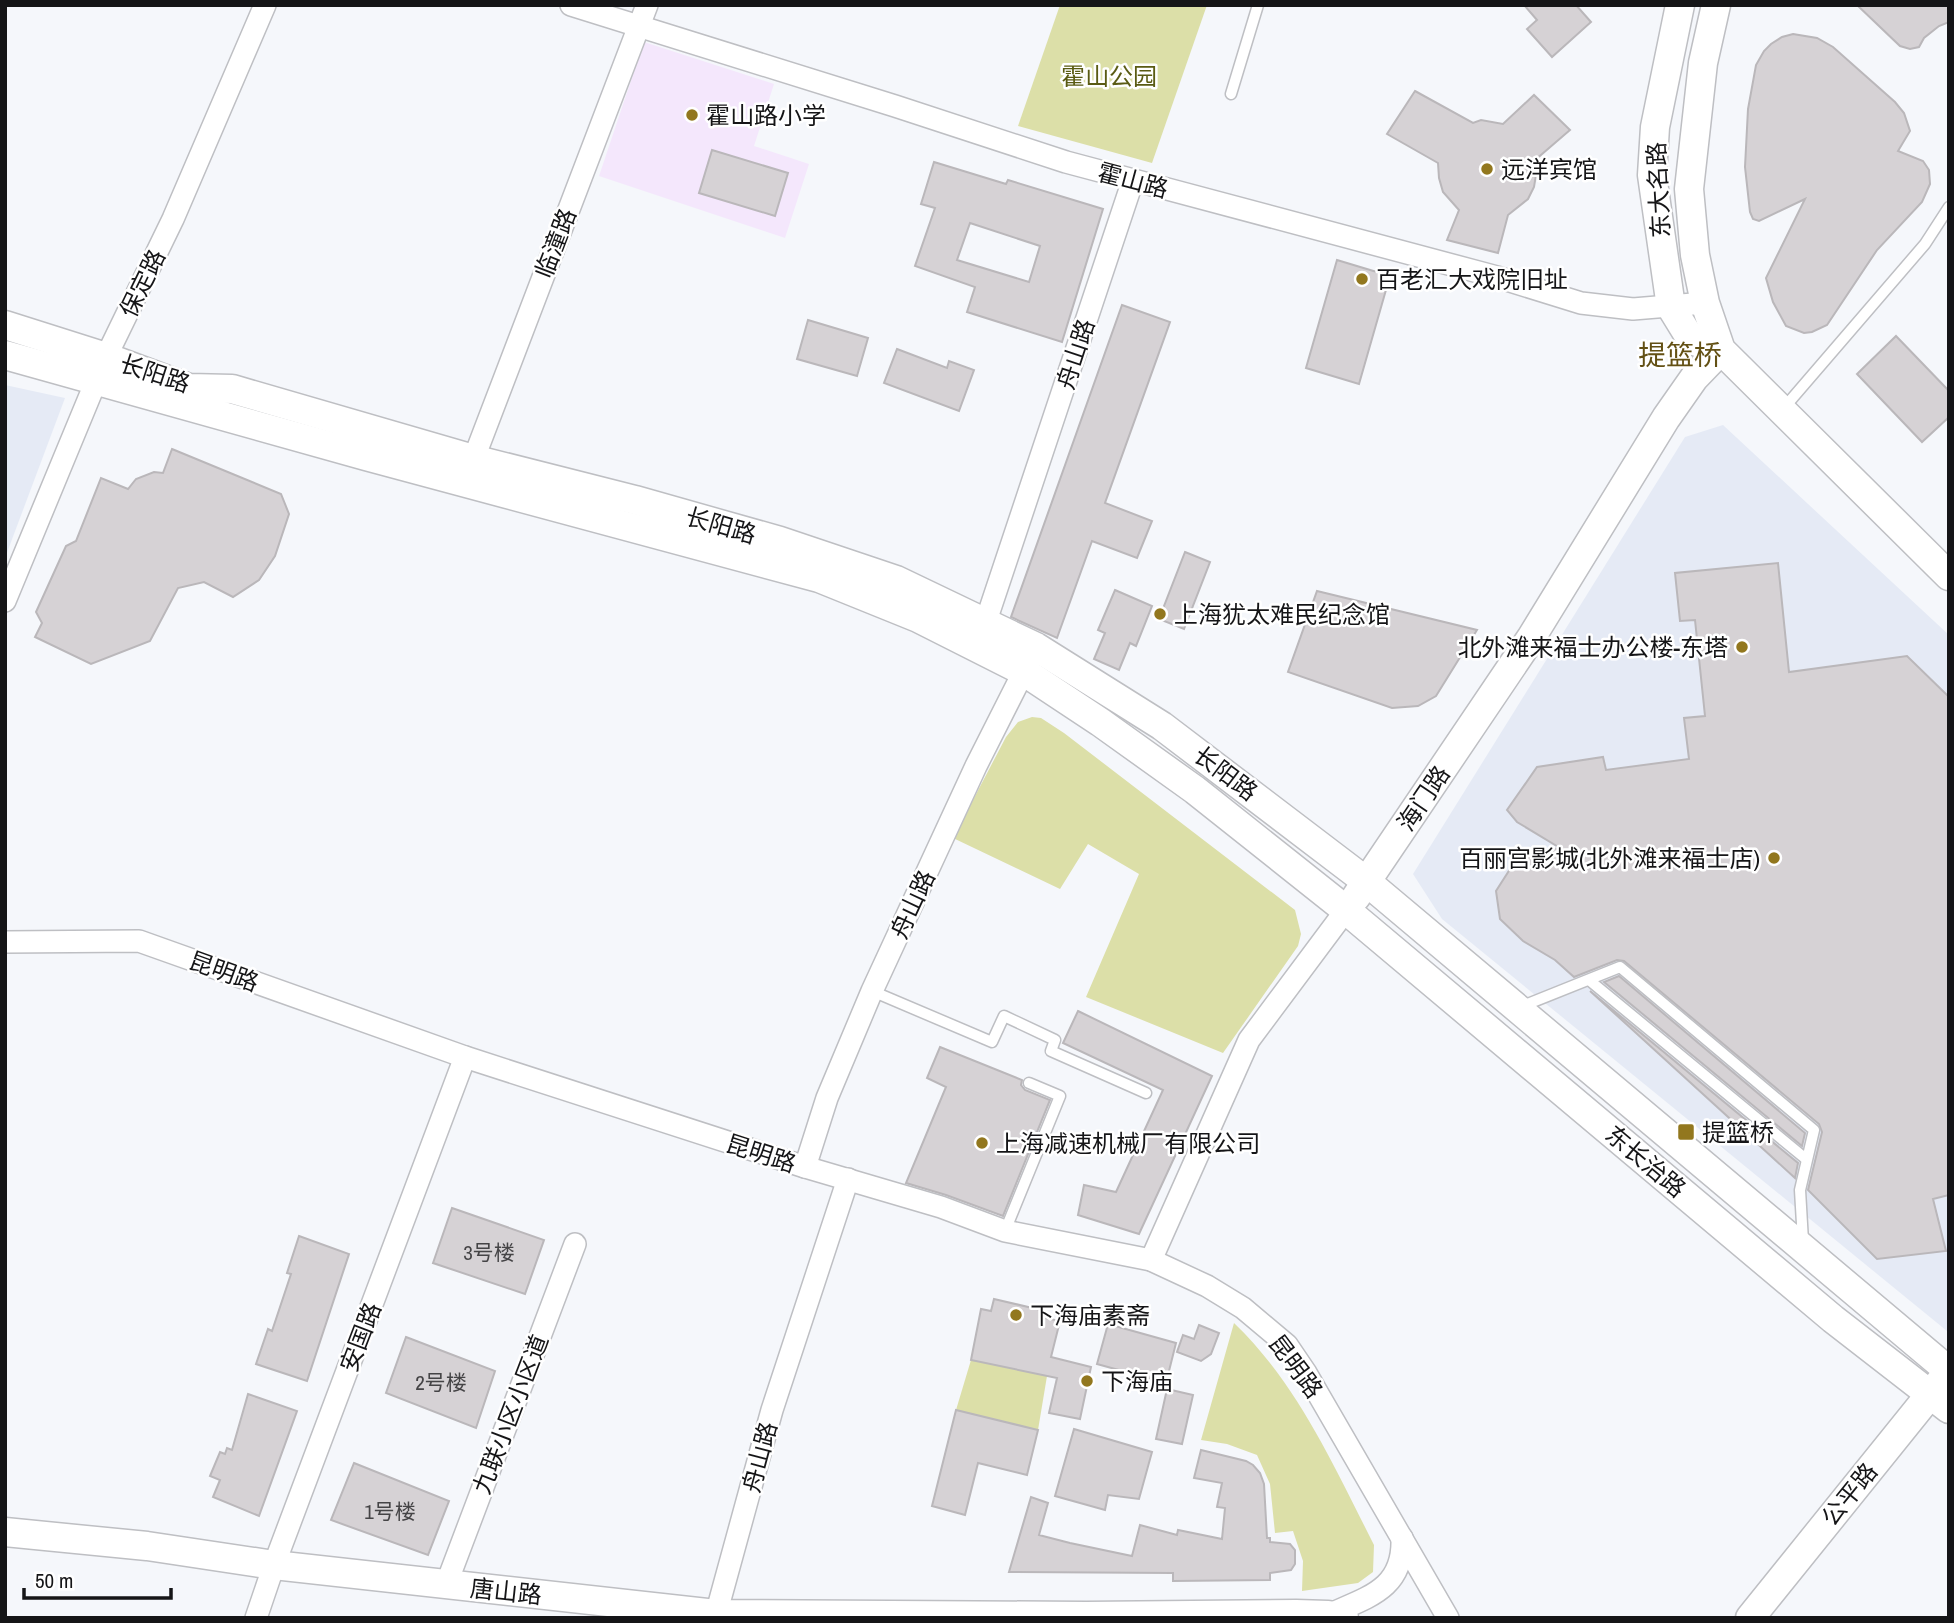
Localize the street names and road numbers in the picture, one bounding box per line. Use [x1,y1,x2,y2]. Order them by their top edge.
street label: 东大名路 [1640,141,1676,239]
street label: 霍山路 [1094,155,1172,205]
street label: 临潼路 [527,204,583,282]
street label: 保定路 [112,244,172,322]
street label: 舟山路 [1049,315,1101,393]
street label: 长阳路 [116,347,194,399]
street label: 长阳路 [682,500,760,550]
street label: 长阳路 [1188,739,1264,807]
street label: 海门路 [1390,759,1456,837]
street label: 舟山路 [882,865,942,943]
street label: 昆明路 [185,944,263,998]
street label: 东长治路 [1599,1118,1693,1204]
street label: 昆明路 [722,1127,800,1179]
street label: 安国路 [332,1298,388,1376]
street label: 昆明路 [1262,1328,1330,1404]
street label: 九联小区小区道 [465,1330,555,1498]
street label: 舟山路 [734,1418,784,1496]
street label: 公平路 [1814,1456,1884,1532]
street label: 唐山路 [469,1571,543,1611]

